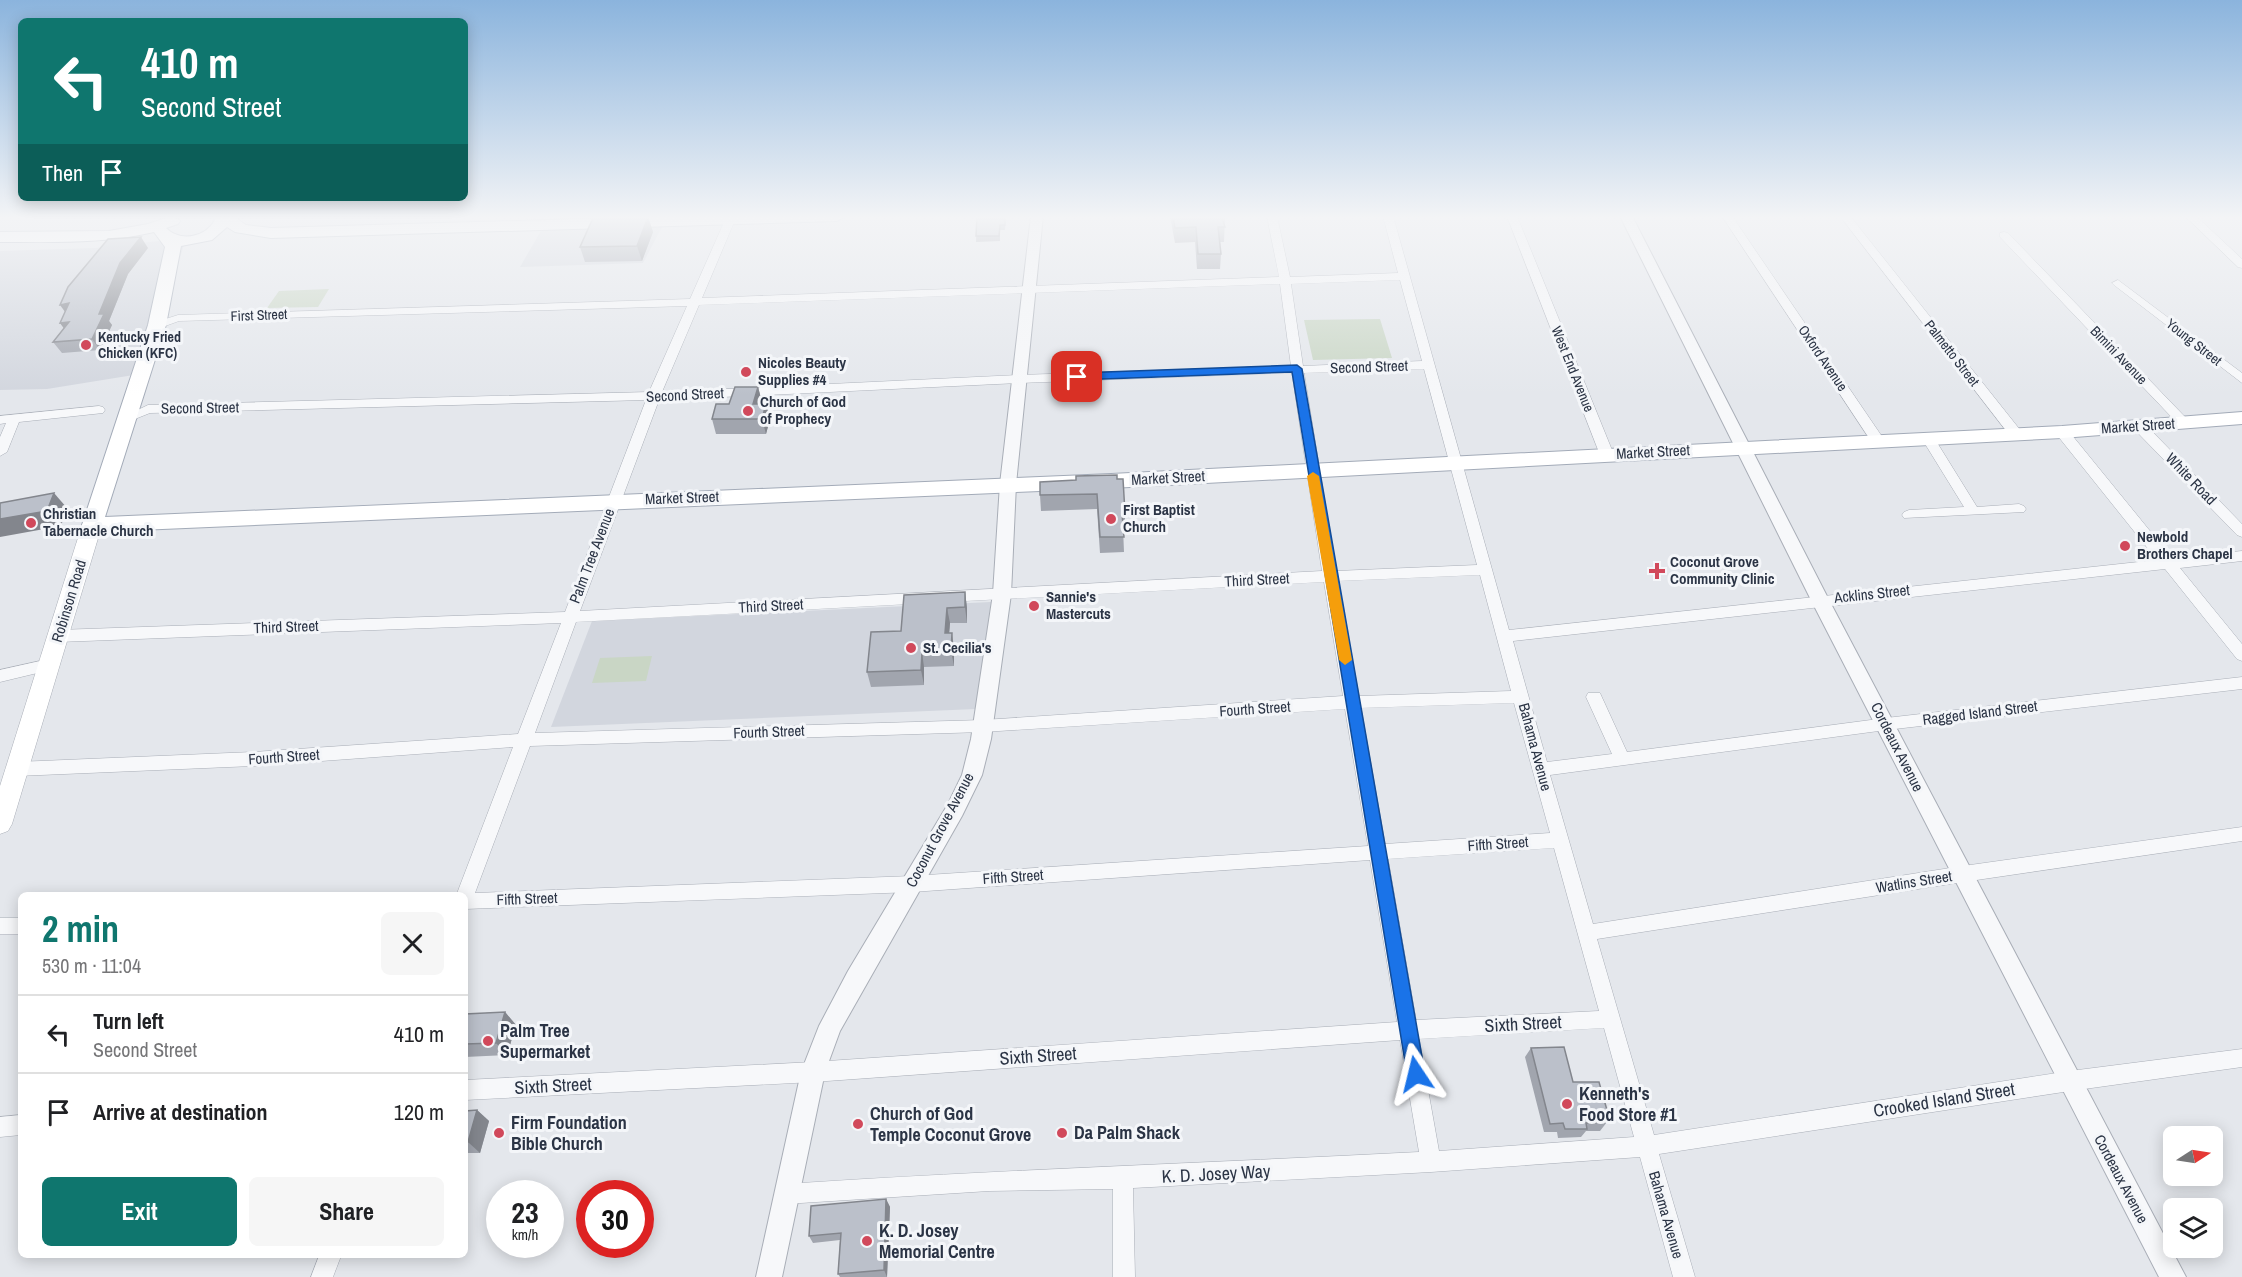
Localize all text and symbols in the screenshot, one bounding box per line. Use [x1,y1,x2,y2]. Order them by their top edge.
text: 410 m [141,35,239,91]
icon: left [42,42,120,120]
text: Second Street [141,89,281,125]
icon: arrive [95,156,128,189]
text: Then [42,158,83,188]
street label: First Street [230,305,288,325]
street label: Young Street [2162,315,2226,369]
street label: Palmetto Street [1921,316,1983,390]
street label: Oxford Avenue [1794,322,1852,394]
street label: Bimini Avenue [2087,322,2151,388]
street label: West End Avenue [1548,323,1598,415]
place label: Kentucky Fried Chicken (KFC) [98,328,181,362]
marker: Kentucky Fried Chicken (KFC) [79,338,93,352]
pin [1051,351,1102,402]
place label: Nicoles Beauty Supplies #4 [758,352,846,390]
street label: Second Street [1330,355,1409,378]
icon: arrive [1060,360,1093,393]
marker: Nicoles Beauty Supplies #4 [739,365,753,379]
street label: Second Street [645,382,725,407]
place label: Church of God of Prophecy [760,391,846,429]
street label: Second Street [161,396,240,419]
marker: Church of God of Prophecy [741,404,755,418]
street label: Market Street [2100,412,2176,439]
street label: Market Street [1616,439,1691,464]
street label: White Road [2161,448,2221,509]
street label: Market Street [1131,465,1206,490]
street label: Market Street [645,486,720,509]
place label: First Baptist Church [1123,499,1195,537]
place label: Christian Tabernacle Church [43,503,154,541]
street label: Palm Tree Avenue [564,505,619,606]
marker: First Baptist Church [1104,512,1118,526]
marker: Christian Tabernacle Church [24,516,38,530]
place label: Newbold Brothers Chapel [2137,526,2233,564]
marker: Newbold Brothers Chapel [2118,539,2132,553]
place label: Coconut Grove Community Clinic [1670,551,1775,589]
street label: Robinson Road [46,557,91,645]
marker: Coconut Grove Community Clinic [1648,562,1666,580]
street label: Third Street [1224,567,1291,592]
street label: Acklins Street [1832,579,1911,608]
place label: Sannie's Mastercuts [1046,586,1111,624]
street label: Third Street [738,593,805,618]
marker: Sannie's Mastercuts [1027,599,1041,613]
street label: Third Street [253,615,319,638]
place label: St. Cecilia's [923,637,992,658]
marker: St. Cecilia's [904,641,918,655]
street label: Ragged Island Street [1921,695,2039,730]
street label: Fourth Street [1219,696,1292,721]
street label: Cordeaux Avenue [1866,699,1929,795]
street label: Bahama Avenue [1514,701,1557,793]
street label: Fourth Street [733,720,805,743]
street label: Fourth Street [248,744,321,769]
street label: Coconut Grove Avenue [900,769,979,891]
street label: Fifth Street [1467,831,1530,856]
street label: Fifth Street [982,864,1045,889]
street label: Watlins Street [1874,865,1954,898]
street label: Fifth Street [496,887,558,910]
text: 2 min [42,905,119,953]
button: close [381,912,444,975]
text: 530 m · 11:04 [42,952,141,979]
text: Turn left [93,1006,164,1036]
street label: Sixth Street [1484,1009,1562,1038]
icon: left [42,1018,75,1051]
place label: Palm Tree Supermarket [500,1018,590,1064]
text: 410 m [394,1019,444,1049]
marker: Palm Tree Supermarket [481,1034,495,1048]
text: Second Street [93,1036,197,1063]
street label: Sixth Street [999,1040,1077,1071]
position arrow [1384,1042,1448,1106]
street label: Sixth Street [514,1071,592,1100]
street label: Crooked Island Street [1871,1076,2016,1123]
place label: Kenneth's Food Store #1 [1579,1081,1677,1127]
icon: arrive [42,1096,75,1129]
text: Arrive at destination [93,1097,267,1127]
text: 120 m [394,1097,444,1127]
marker: Kenneth's Food Store #1 [1560,1097,1574,1111]
place label: Church of God Temple Coconut Grove [870,1101,1031,1147]
place label: Firm Foundation Bible Church [511,1110,627,1156]
marker: Church of God Temple Coconut Grove [851,1117,865,1131]
place label: Da Palm Shack [1074,1120,1181,1145]
marker: Firm Foundation Bible Church [492,1126,506,1140]
marker: Da Palm Shack [1055,1126,1069,1140]
north arrow [2163,1126,2223,1186]
map controls [2163,1126,2223,1258]
street label: Cordeaux Avenue [2089,1131,2154,1227]
street label: K. D. Josey Way [1161,1158,1271,1189]
street label: Bahama Avenue [1644,1169,1689,1261]
button: Exit [42,1177,237,1246]
button: Share [249,1177,444,1246]
speed limit sign: 30 [576,1180,654,1258]
text: 23 [511,1192,539,1232]
button: layers [2163,1198,2223,1258]
place label: K. D. Josey Memorial Centre [879,1218,995,1264]
text: km/h [512,1224,538,1245]
marker: K. D. Josey Memorial Centre [860,1234,874,1248]

